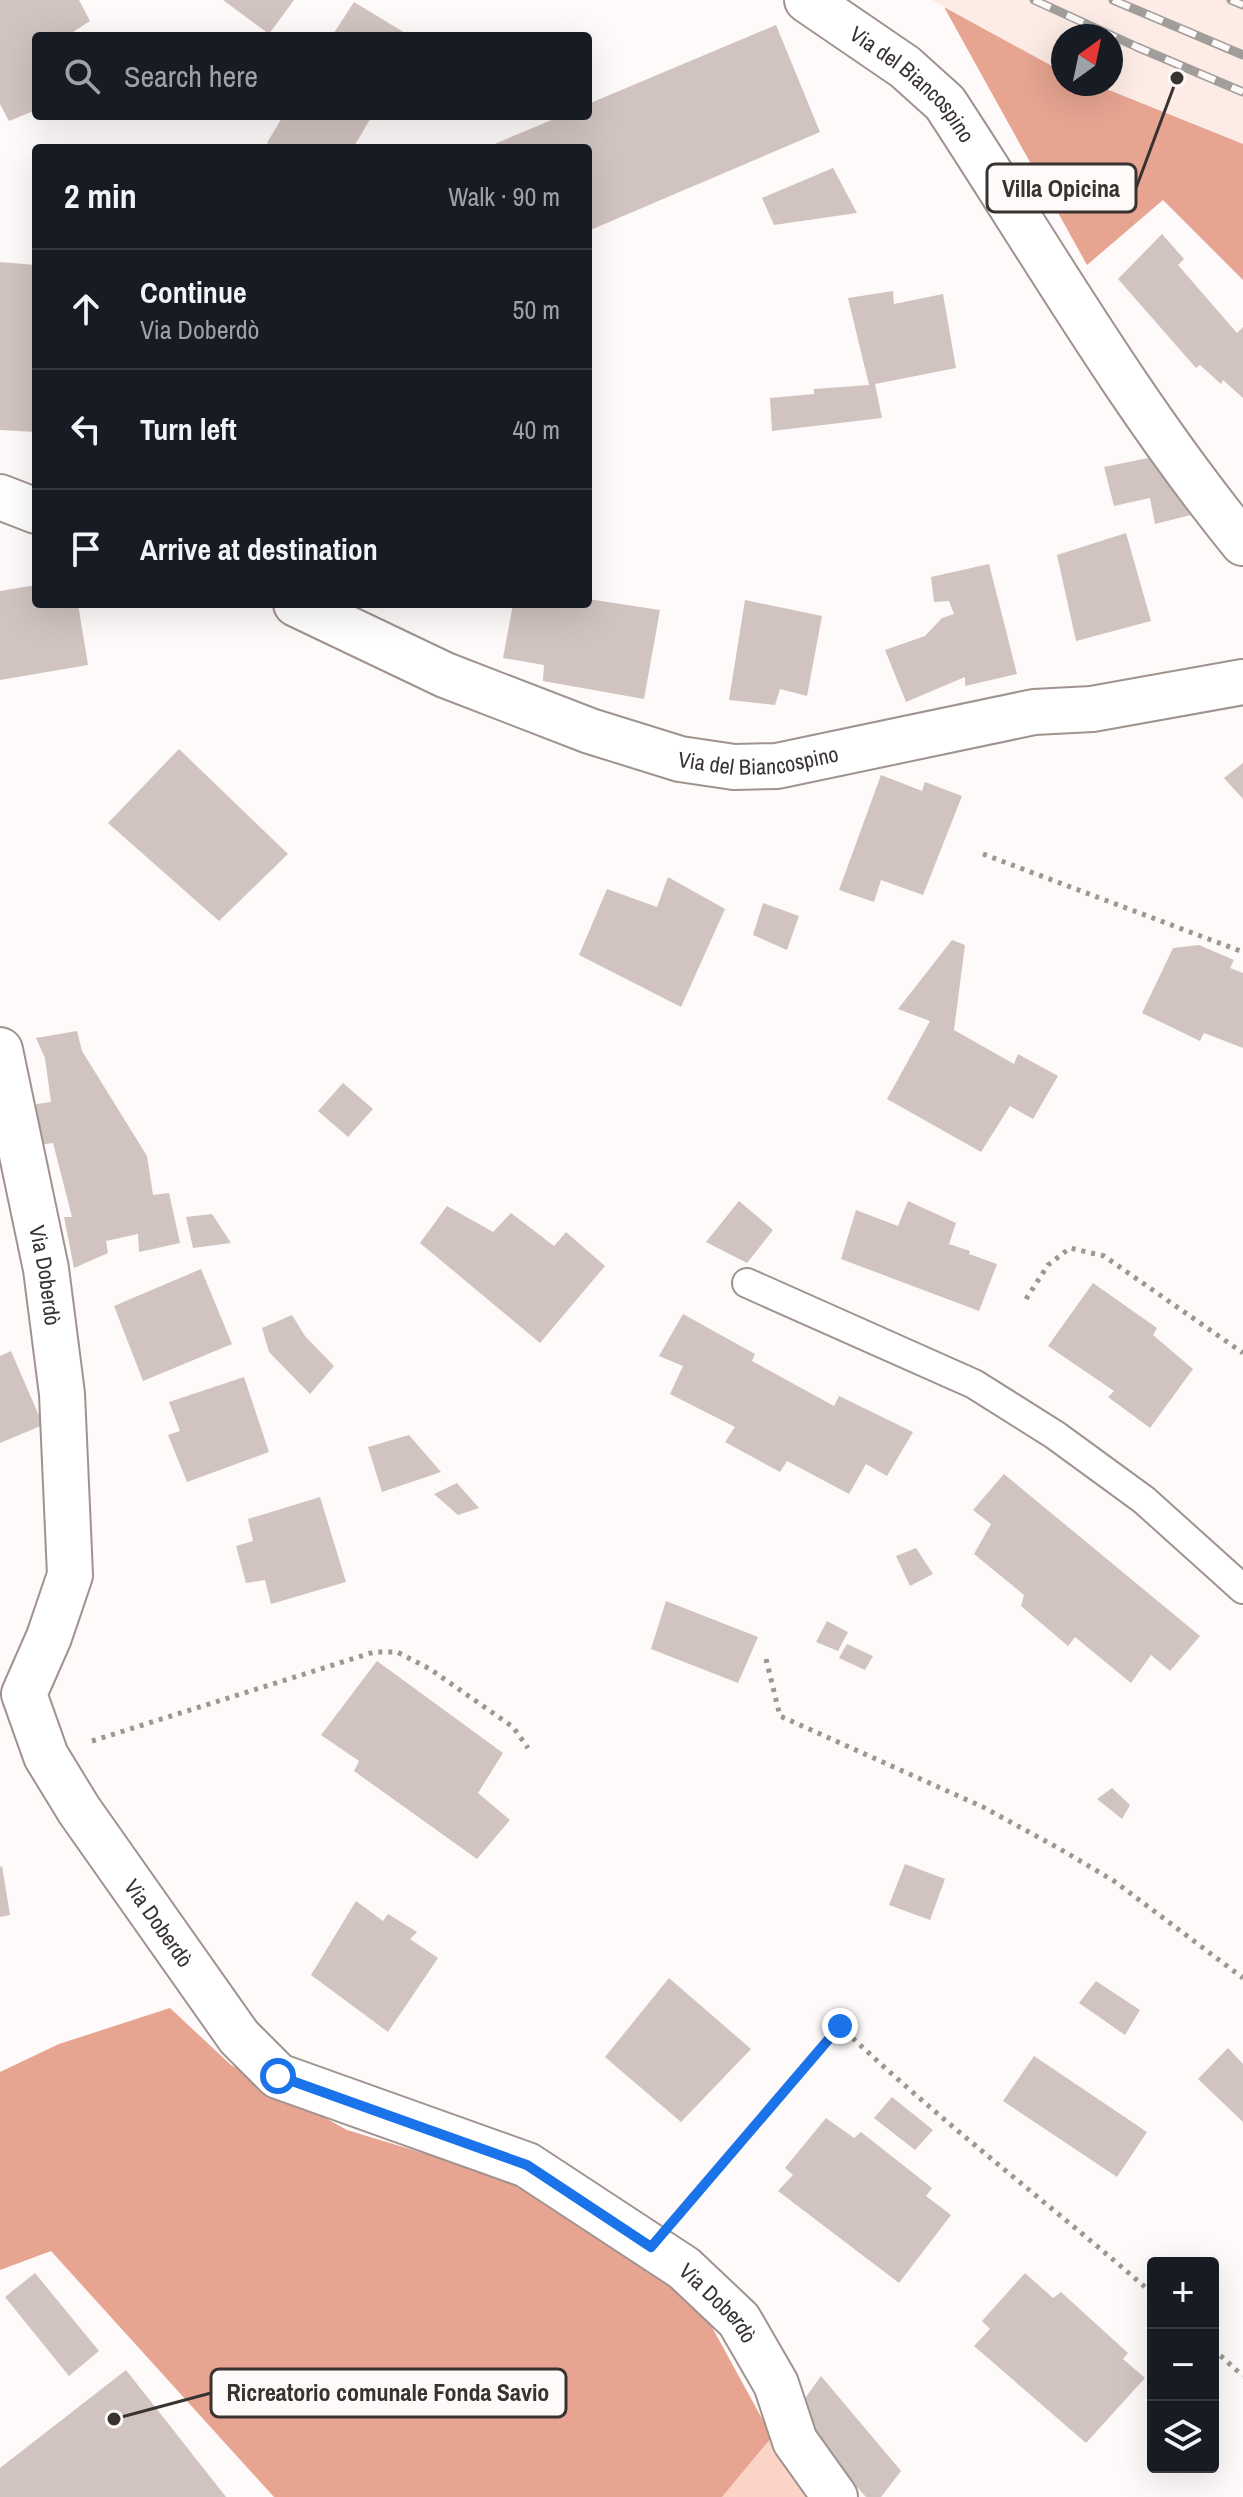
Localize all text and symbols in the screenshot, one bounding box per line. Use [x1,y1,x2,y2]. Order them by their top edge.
street label: Via del Biancospino [844,19,982,148]
north arrow [1051,24,1123,96]
search box [32,32,592,120]
icon: search [60,54,104,98]
text: Search here [124,56,258,96]
callout: Villa Opicina [987,164,1136,212]
text: Villa Opicina [1002,172,1120,204]
text: 2 min [64,173,137,219]
text: Walk · 90 m [448,179,560,214]
text: Continue [140,272,247,312]
icon: ahead [64,287,108,331]
text: 50 m [513,292,560,327]
text: Via Doberdò [140,312,259,347]
icon: left [64,407,108,451]
text: Turn left [140,409,237,449]
text: 40 m [513,412,560,447]
icon: arrive [64,527,108,571]
text: Arrive at destination [140,529,378,569]
street label: Via del Biancospino [676,738,841,782]
street label: Via Doberdò [22,1223,68,1327]
street label: Via Doberdò [117,1873,200,1973]
route end [822,2008,858,2044]
route start [260,2058,296,2094]
street label: Via Doberdò [673,2256,764,2348]
map controls [1147,2257,1219,2473]
button: + [1147,2257,1219,2329]
button: − [1147,2329,1219,2401]
callout: Ricreatorio comunale Fonda Savio [211,2369,566,2417]
text: Ricreatorio comunale Fonda Savio [227,2376,549,2408]
button: layers [1147,2401,1219,2473]

